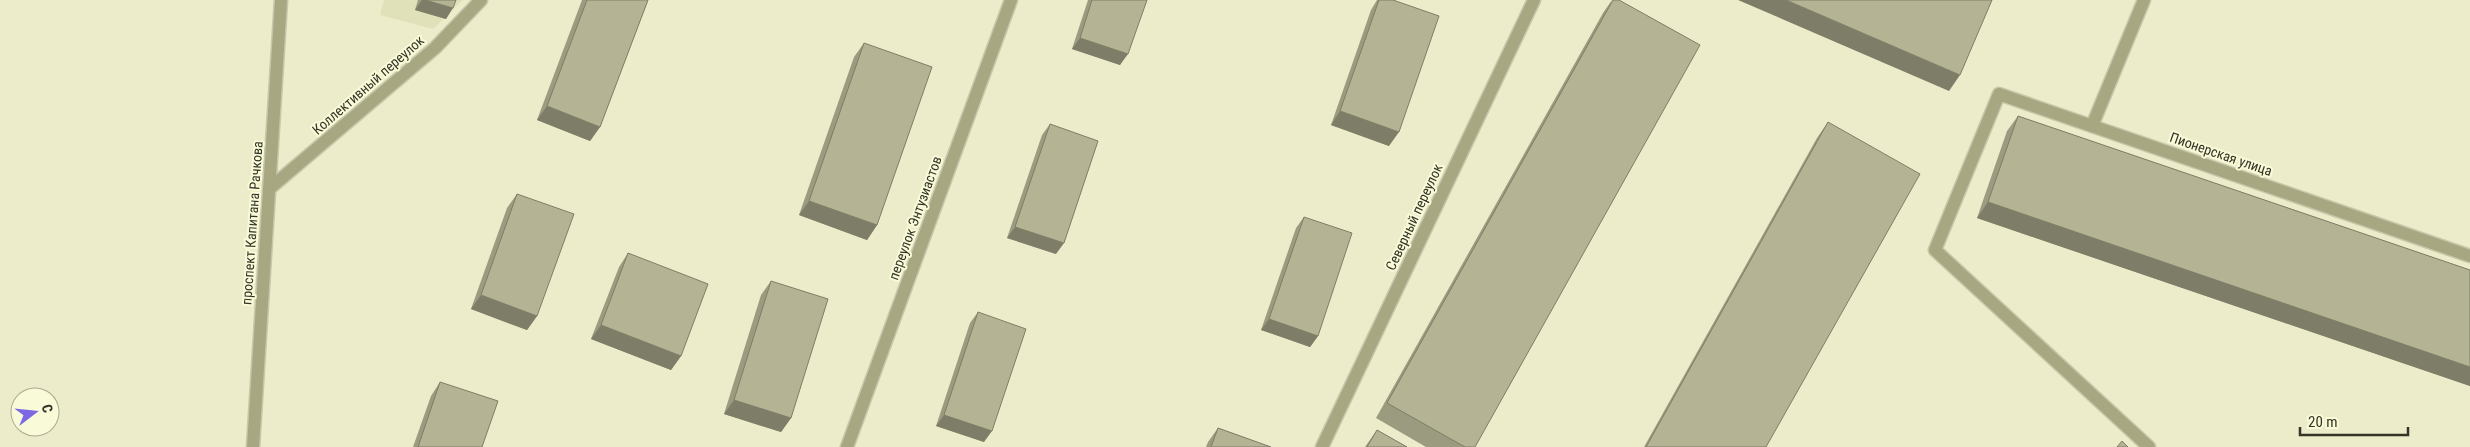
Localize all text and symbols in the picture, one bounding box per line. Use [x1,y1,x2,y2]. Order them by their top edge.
street label: Коллективный переулок [309,32,427,138]
street label: Пионерская улица [2168,129,2274,179]
street label: проспект Капитана Рачкова [238,141,266,305]
street label: переулок Энтузиастов [885,154,945,282]
street label: Северный переулок [1382,161,1446,273]
north arrow [10,387,60,437]
text: С [39,402,56,414]
scale bar [2300,404,2408,436]
text: 20 m [2308,413,2338,431]

